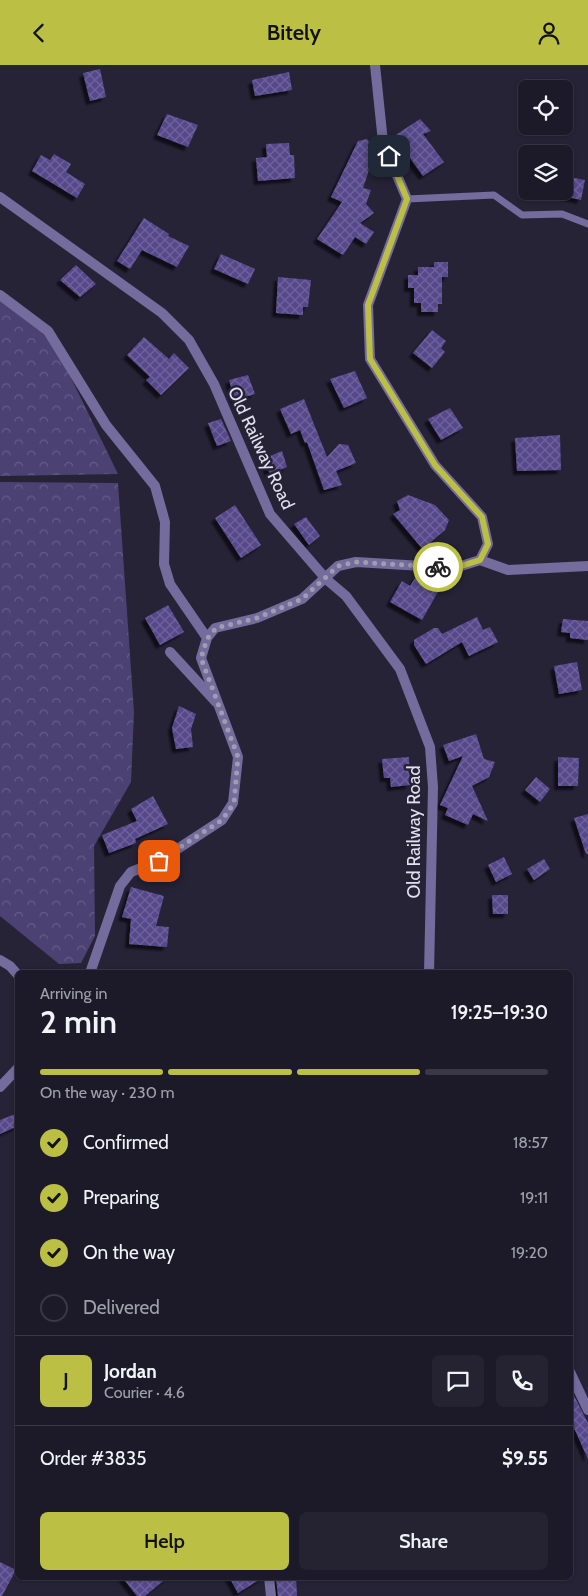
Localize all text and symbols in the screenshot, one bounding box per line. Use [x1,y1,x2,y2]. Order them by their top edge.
icon: back [25,19,53,47]
text: Bitely [267,19,321,46]
icon: person [535,19,563,47]
map controls [518,80,573,200]
button: locate [518,80,573,135]
pin [368,135,410,177]
icon: home [375,142,403,170]
button: layers [518,145,573,200]
street label: Old Railway Road [223,383,299,513]
courier [413,542,463,592]
icon: bike [424,553,452,581]
street label: Old Railway Road [403,766,425,898]
pin [138,840,180,882]
icon: bag [145,847,173,875]
text: Arriving in [40,984,107,1003]
text: 19:25–19:30 [451,1001,548,1024]
text: 2 min [40,1002,117,1041]
text: On the way · 230 m [40,1083,174,1102]
icon: check [40,1129,68,1157]
text: Confirmed [83,1131,169,1154]
text: 18:57 [513,1133,548,1152]
icon: check [40,1184,68,1212]
text: Preparing [83,1186,159,1209]
text: 19:11 [520,1188,548,1207]
icon: check [40,1239,68,1267]
text: On the way [83,1241,175,1264]
text: 19:20 [511,1243,548,1262]
text: Delivered [83,1296,160,1319]
button: chat [432,1355,484,1407]
button: phone [496,1355,548,1407]
text: Jordan [104,1360,157,1383]
text: J [63,1369,69,1392]
text: Courier · 4.6 [104,1383,185,1402]
text: Order #3835 [40,1447,147,1470]
text: $9.55 [502,1447,548,1470]
button: Help [40,1512,289,1570]
button: Share [299,1512,548,1570]

